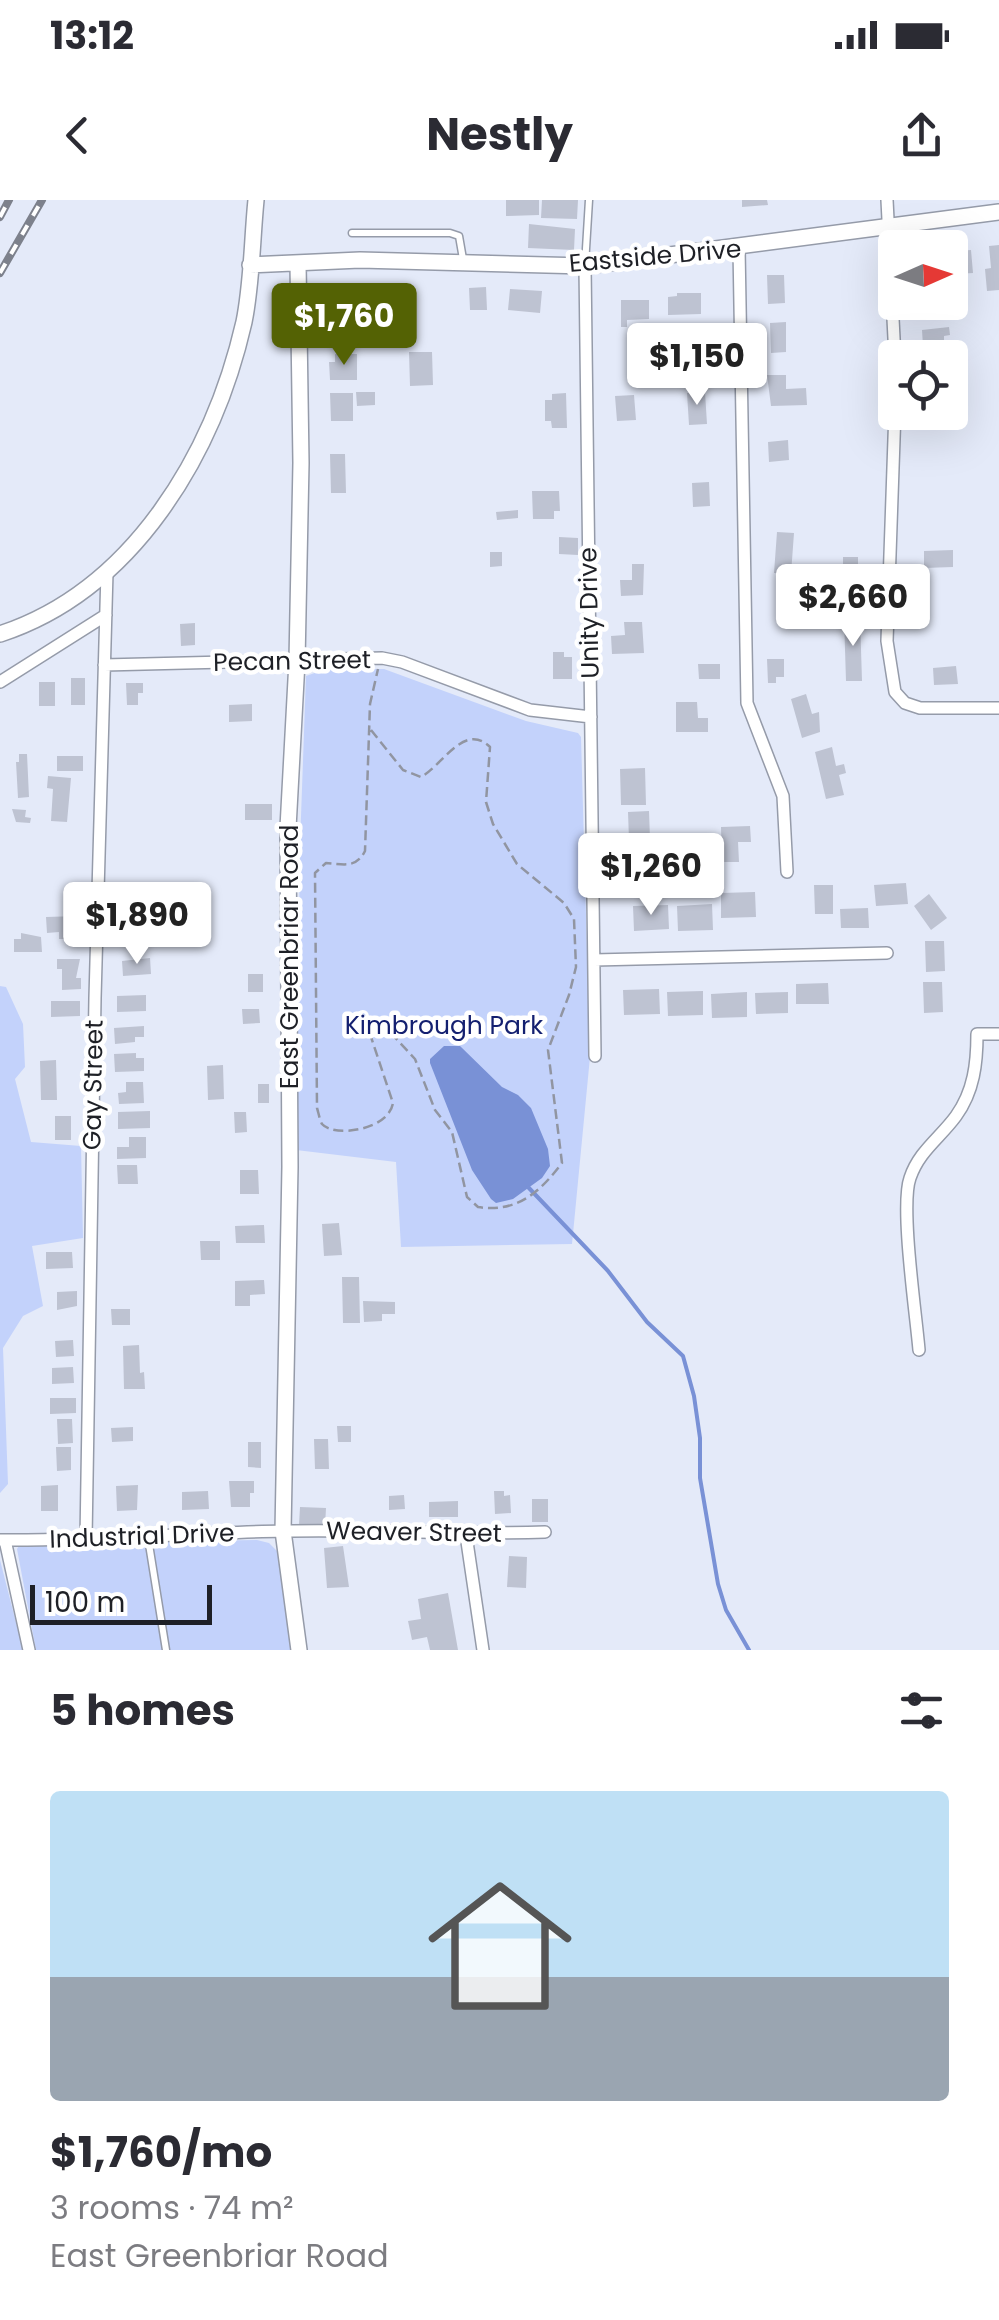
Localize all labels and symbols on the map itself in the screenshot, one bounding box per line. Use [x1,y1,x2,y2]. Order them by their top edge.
north arrow [878,230,968,320]
street label: Eastside Drive [567,231,743,281]
pin: $1,760 [263,283,425,368]
pin: $1,150 [616,323,778,408]
street label: Unity Drive [570,547,608,679]
pin: $2,660 [772,564,934,649]
street label: Pecan Street [213,642,371,680]
street label: East Greenbriar Road [272,825,307,1089]
pin: $1,260 [570,833,732,918]
pin: $1,890 [56,882,218,967]
park label: Kimbrough Park [345,1008,543,1043]
street label: Gay Street [74,1020,112,1150]
street label: Weaver Street [326,1513,502,1551]
street label: Industrial Drive [49,1515,235,1557]
scale bar [30,1580,212,1624]

